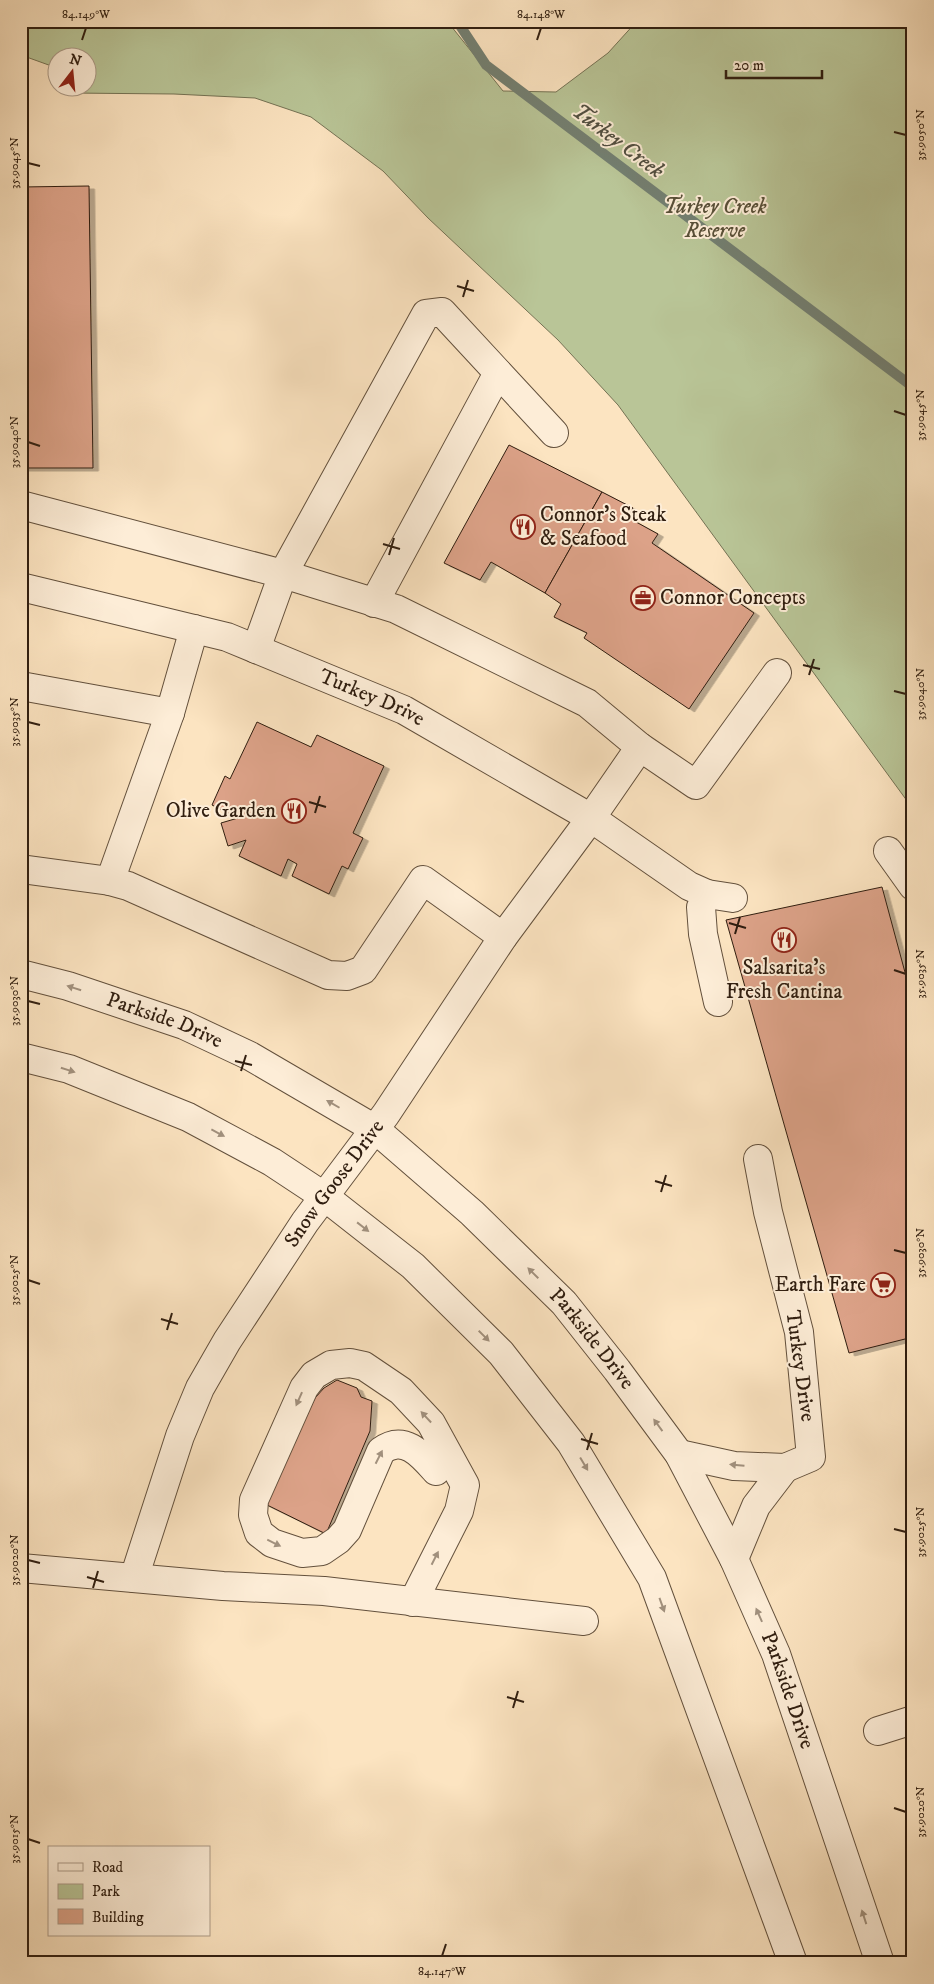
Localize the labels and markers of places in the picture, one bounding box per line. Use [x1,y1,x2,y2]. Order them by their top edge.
place label: Connor's Steak & Seafood [540,502,667,552]
restaurant icon: Connor's Steak & Seafood [510,514,536,540]
office icon: Connor Concepts [630,585,656,611]
place label: Connor Concepts [660,585,806,611]
place label: Olive Garden [166,798,276,824]
restaurant icon: Olive Garden [281,798,307,824]
restaurant icon: Salsarita's Fresh Cantina [771,927,797,953]
place label: Salsarita's Fresh Cantina [726,955,842,1005]
place label: Earth Fare [774,1272,866,1298]
supermarket icon: Earth Fare [870,1272,896,1298]

